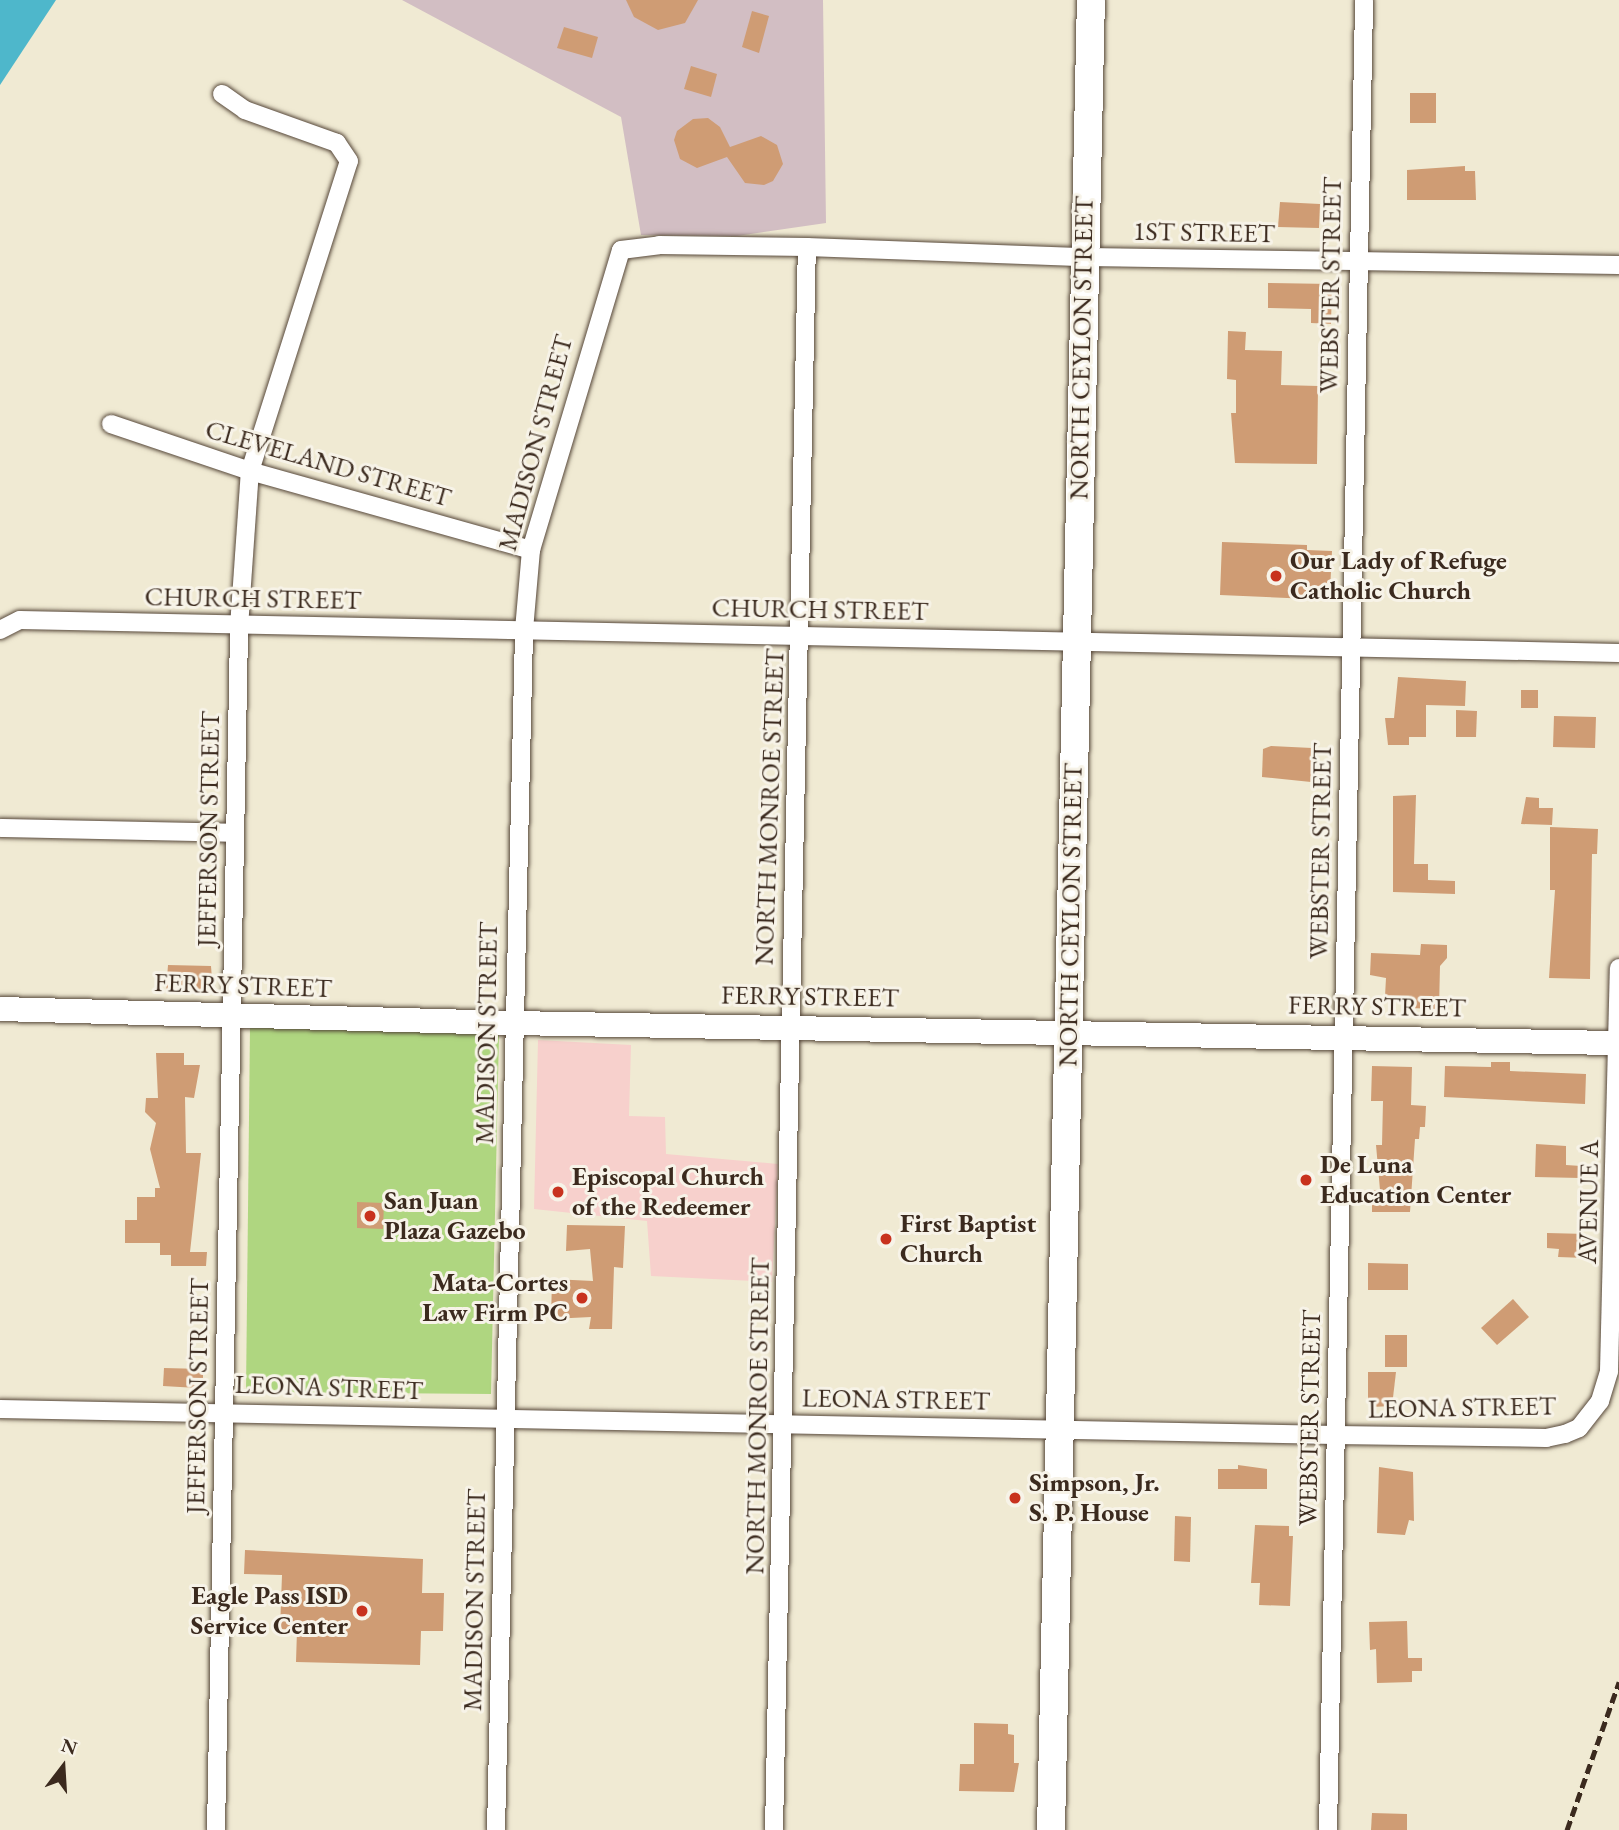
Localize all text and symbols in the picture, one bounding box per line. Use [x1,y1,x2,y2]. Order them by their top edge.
street label: WEBSTER STREET [1314,177,1348,393]
street label: NORTH CEYLON STREET [1064,196,1100,500]
street label: 1ST STREET [1133,216,1275,250]
street label: MADISON STREET [492,332,580,554]
street label: CLEVELAND STREET [202,414,454,514]
place label: Our Lady of Refuge Catholic Church [1290,545,1507,606]
marker: Our Lady of Refuge Catholic Church [1268,568,1284,584]
street label: CHURCH STREET [144,582,362,616]
street label: CHURCH STREET [711,593,929,627]
street label: NORTH MONROE STREET [749,648,791,966]
street label: JEFFERSON STREET [191,711,227,947]
street label: WEBSTER STREET [1304,743,1338,959]
street label: NORTH CEYLON STREET [1053,763,1089,1067]
street label: MADISON STREET [469,922,505,1144]
street label: FERRY STREET [154,967,332,1005]
street label: FERRY STREET [721,980,899,1014]
street label: FERRY STREET [1288,990,1466,1024]
street label: AVENUE A [1572,1140,1606,1264]
place label: De Luna Education Center [1320,1149,1511,1210]
place label: Episcopal Church of the Redeemer [572,1161,764,1222]
marker: De Luna Education Center [1298,1172,1314,1188]
marker: Episcopal Church of the Redeemer [550,1184,566,1200]
place label: San Juan Plaza Gazebo [384,1185,526,1246]
marker: San Juan Plaza Gazebo [362,1208,378,1224]
place label: First Baptist Church [900,1208,1036,1270]
marker: First Baptist Church [878,1231,894,1247]
street label: NORTH MONROE STREET [740,1257,776,1575]
place label: Mata-Cortes Law Firm PC [422,1267,568,1328]
street label: JEFFERSON STREET [180,1278,216,1514]
marker: Mata-Cortes Law Firm PC [574,1290,590,1306]
street label: WEBSTER STREET [1293,1310,1327,1526]
street label: LEONA STREET [234,1369,424,1407]
street label: LEONA STREET [802,1383,990,1417]
street label: LEONA STREET [1368,1391,1556,1425]
place label: Simpson, Jr. S. P. House [1029,1467,1160,1528]
street label: MADISON STREET [457,1489,493,1711]
marker: Simpson, Jr. S. P. House [1007,1490,1023,1506]
place label: Eagle Pass ISD Service Center [190,1580,348,1642]
marker: Eagle Pass ISD Service Center [354,1603,370,1619]
north arrow [28,1732,98,1802]
text: N [58,1732,80,1761]

